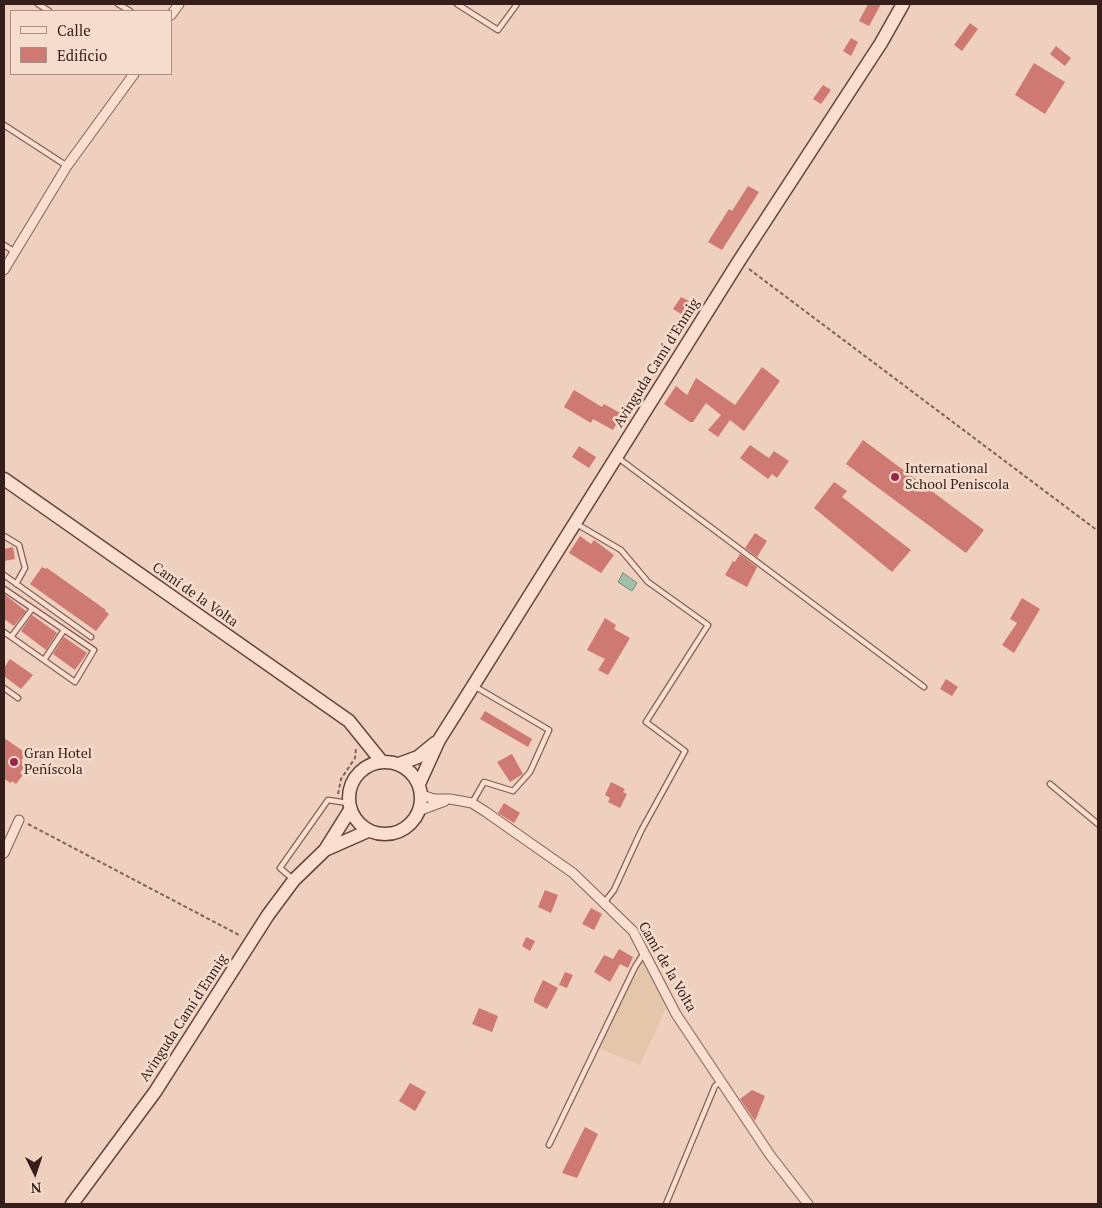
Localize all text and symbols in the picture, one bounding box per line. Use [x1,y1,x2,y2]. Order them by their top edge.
legend [10,10,172,75]
text: Calle [57,20,91,40]
text: Edificio [57,45,107,65]
street label: Avinguda Camí d'Enmig [611,296,703,430]
place label: International School Peniscola [905,461,1009,494]
marker: International School Peniscola [889,471,901,483]
street label: Camí de la Volta [149,559,241,631]
place label: Gran Hotel Peñíscola [24,746,92,779]
marker: Gran Hotel Peñíscola [8,756,20,768]
street label: Camí de la Volta [634,919,700,1015]
street label: Avinguda Camí d'Enmig [136,951,232,1085]
north arrow [10,1148,60,1198]
text: N [30,1179,42,1198]

